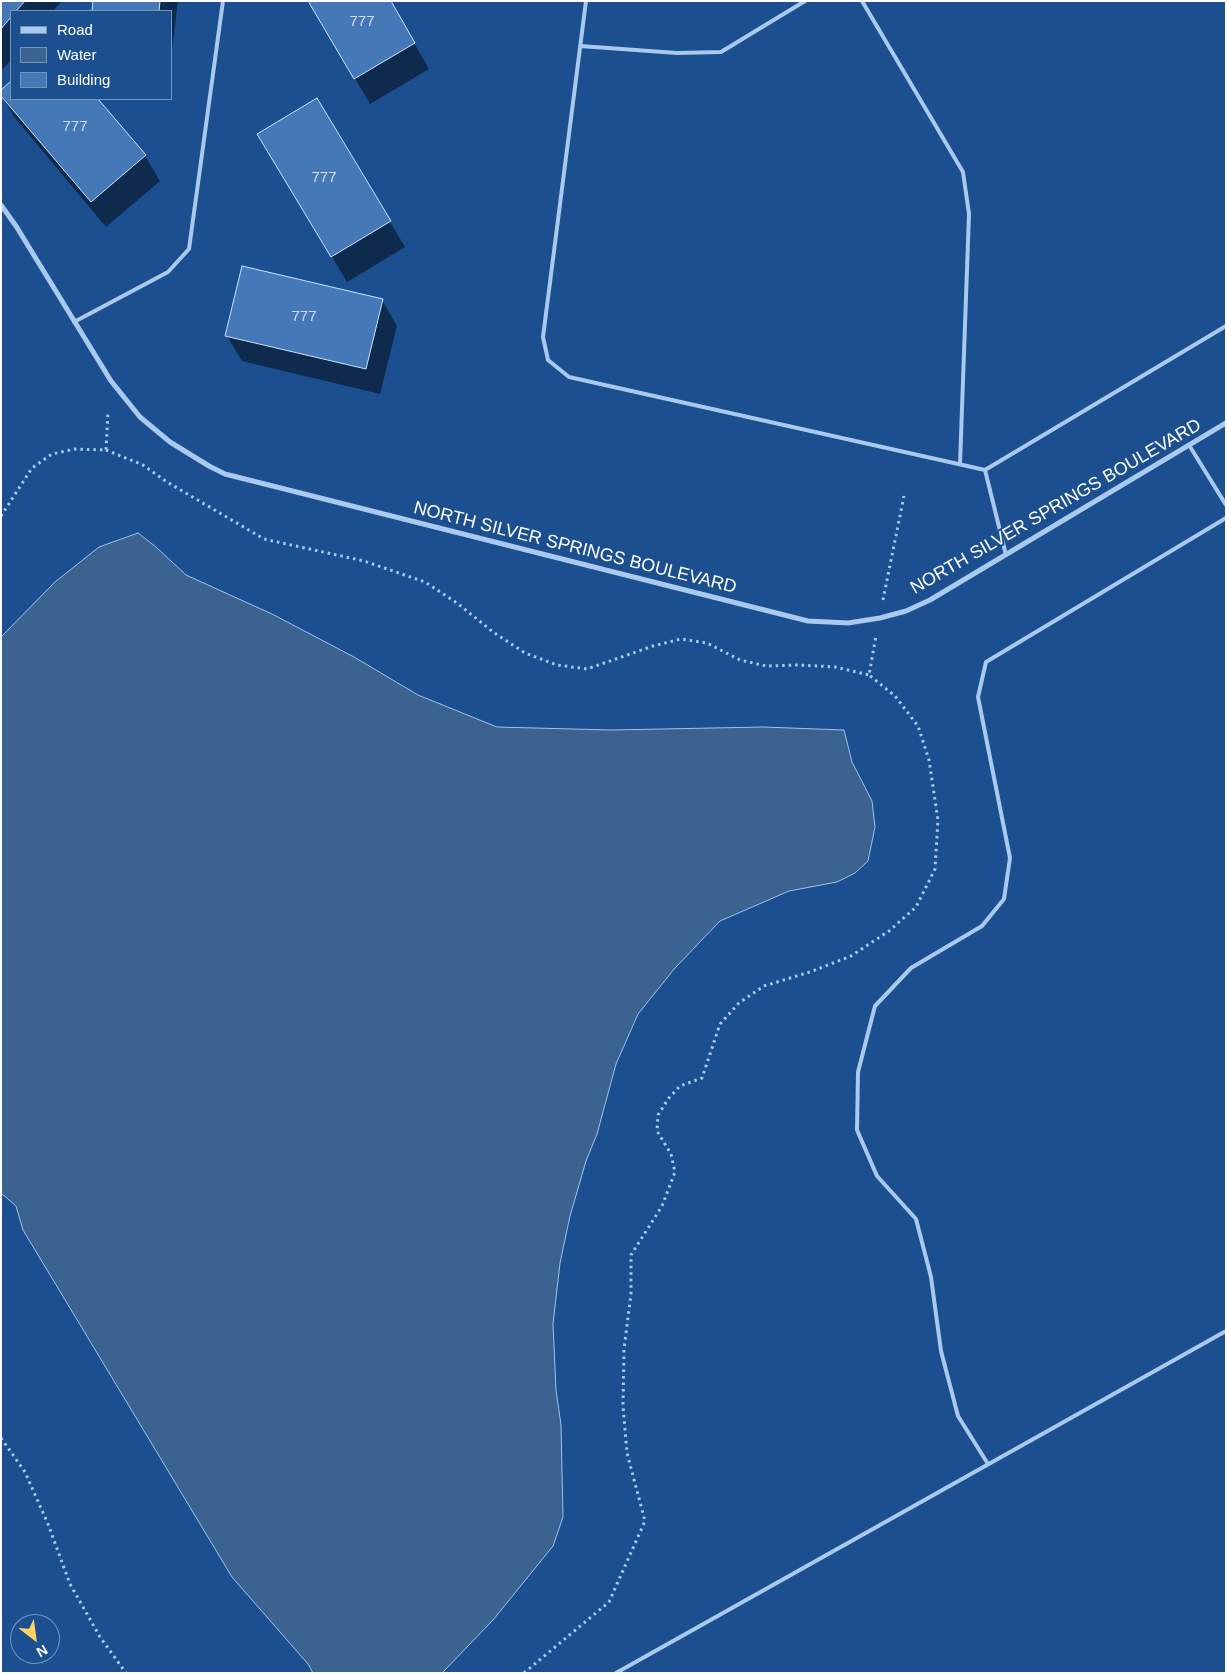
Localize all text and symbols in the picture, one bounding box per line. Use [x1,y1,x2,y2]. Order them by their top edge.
legend [10,10,172,100]
house number: 777 [349,13,375,31]
text: Road [57,21,93,38]
text: Water [57,46,96,63]
text: Building [57,71,110,88]
house number: 777 [62,118,88,136]
house number: 777 [311,169,337,187]
house number: 777 [291,308,317,326]
street label: NORTH SILVER SPRINGS BOULEVARD [907,415,1205,599]
street label: NORTH SILVER SPRINGS BOULEVARD [411,497,739,599]
north arrow [10,1614,60,1664]
text: N [34,1642,50,1661]

